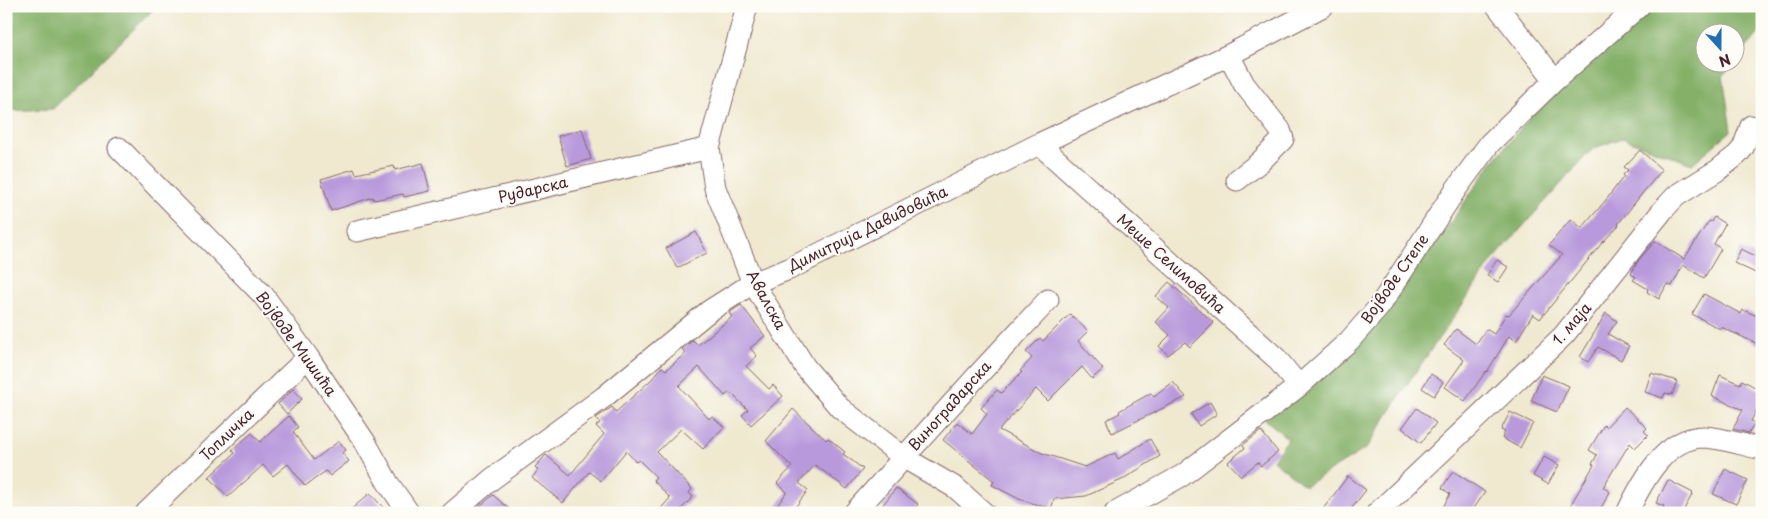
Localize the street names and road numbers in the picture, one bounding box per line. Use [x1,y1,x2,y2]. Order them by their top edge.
street label: Рударска [496,169,570,208]
street label: Димитрија Давидовића [783,179,952,277]
street label: Меше Селимовића [1112,208,1232,319]
street label: Војводе Степе [1354,228,1433,328]
street label: Авалска [742,265,793,334]
street label: Војводе Мишића [251,286,343,401]
street label: 1. маја [1546,296,1596,350]
street label: Виноградарска [902,354,996,455]
street label: Топличка [194,402,259,466]

